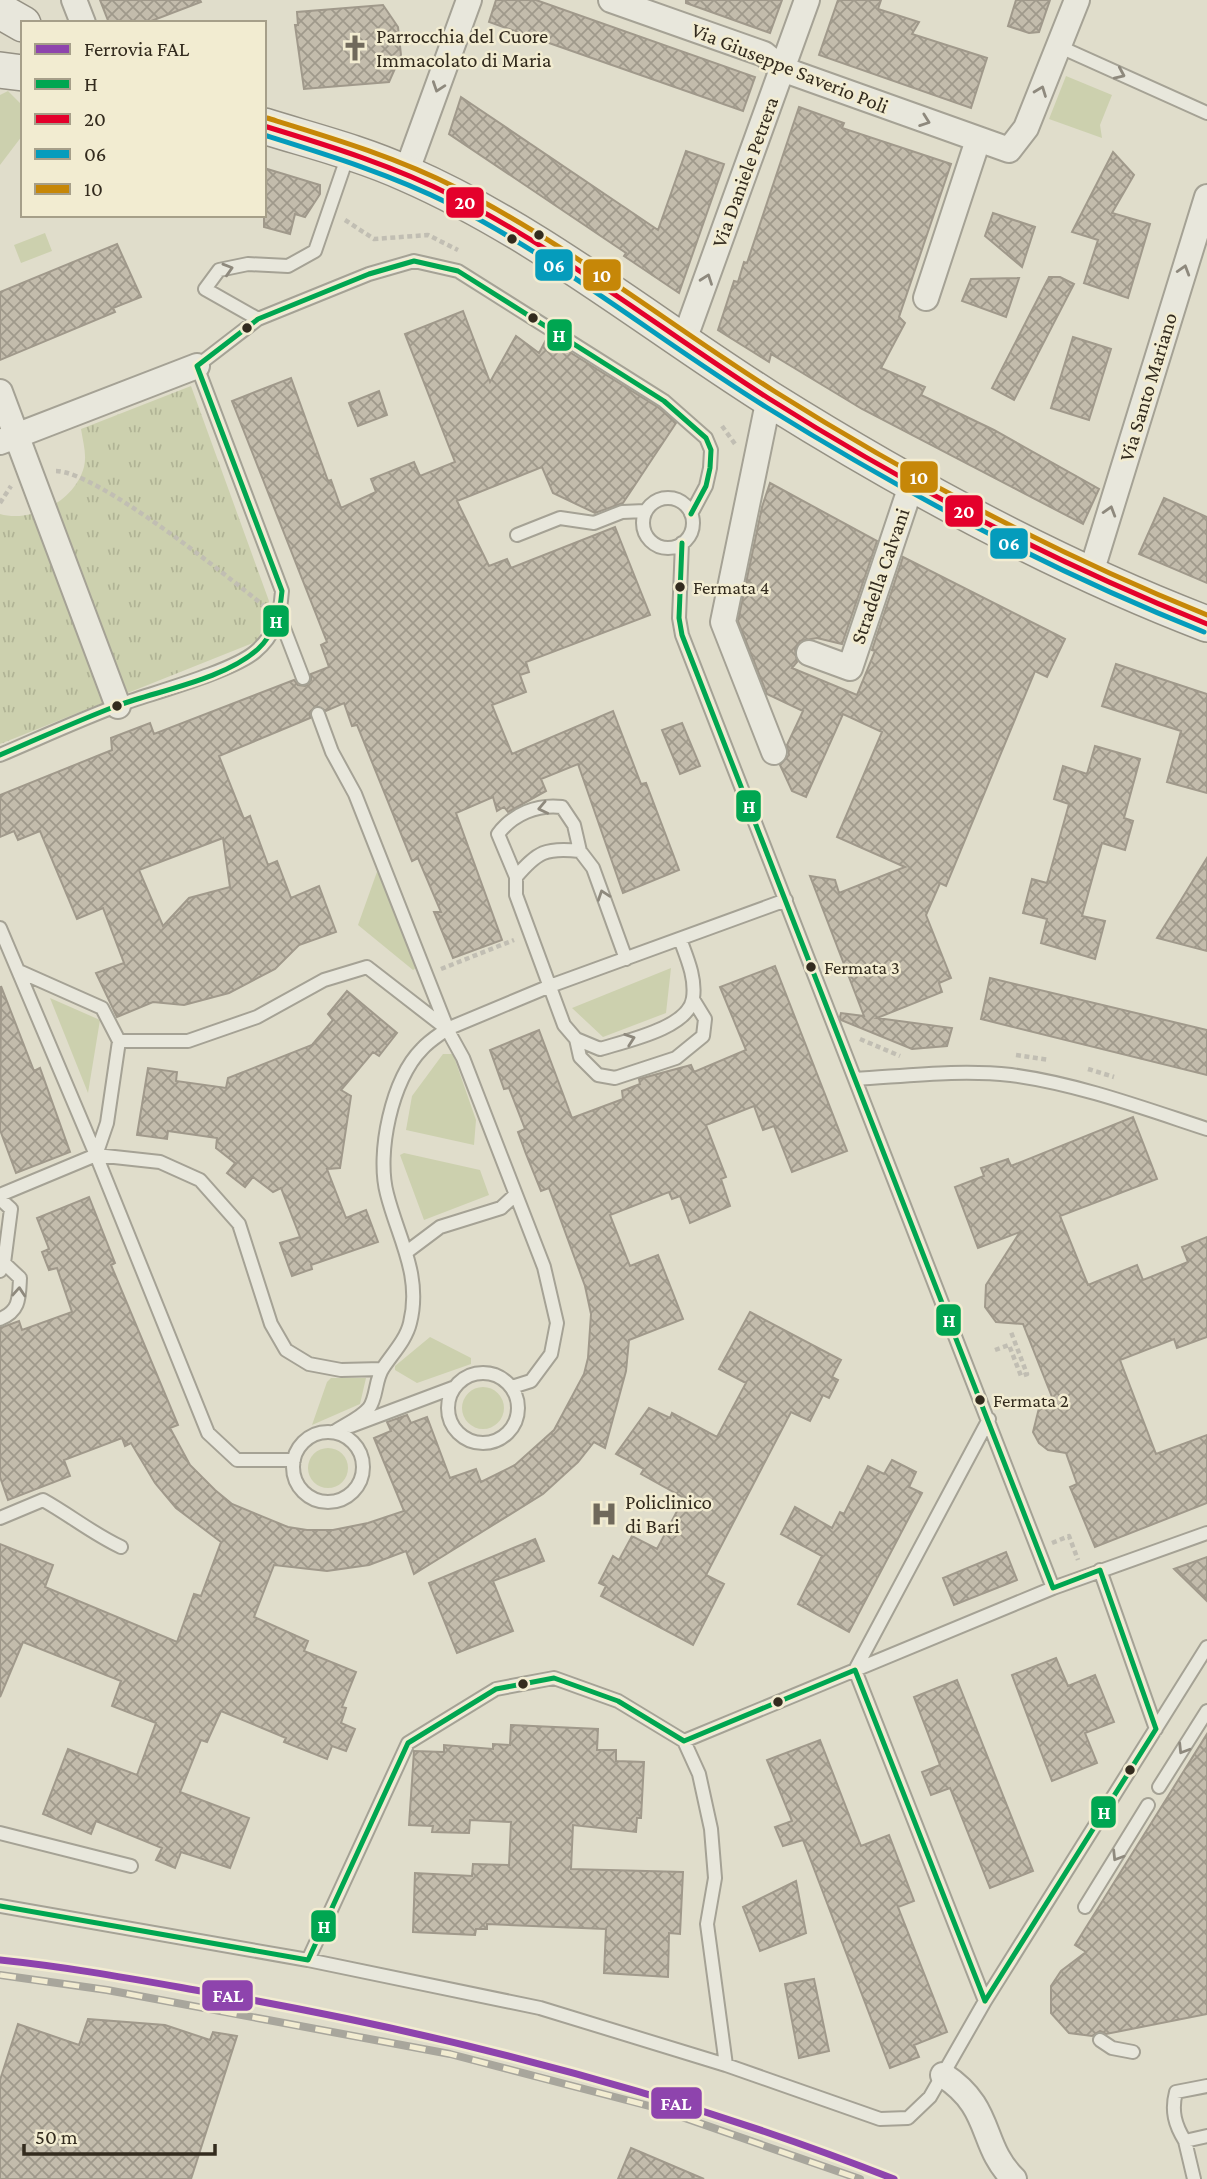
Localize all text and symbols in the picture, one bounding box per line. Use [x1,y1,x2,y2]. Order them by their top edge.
street label: Via Giuseppe Saverio Poli [688,17,893,119]
legend [21,21,266,217]
place label: Parrocchia del Cuore Immacolato di Maria [376,24,552,72]
church icon: Parrocchia del Cuore Immacolato di Maria [340,33,370,63]
text: Ferrovia FAL [84,37,190,61]
one-way arrow [1113,66,1125,80]
text: H [84,72,98,96]
one-way arrow [433,81,447,93]
one-way arrow [1032,85,1046,97]
street label: Via Daniele Petrera [707,93,783,251]
text: 20 [84,107,106,131]
one-way arrow [918,113,930,127]
text: 06 [84,142,107,166]
text: 10 [84,177,103,201]
line badge: 20 [445,186,485,219]
text: 20 [454,192,476,213]
unlabelled marker [532,228,546,242]
unlabelled marker [505,232,519,246]
line badge: 06 [534,248,574,282]
text: 06 [543,255,565,276]
line badge: 10 [582,258,622,292]
one-way arrow [221,263,234,278]
text: 10 [593,265,611,286]
one-way arrow [1176,265,1191,277]
one-way arrow [698,273,712,285]
street label: Via Santo Mariano [1114,310,1182,464]
unlabelled marker [526,311,540,325]
line badge: H [546,318,573,352]
unlabelled marker [240,321,254,335]
text: H [552,325,566,346]
line badge: 10 [899,460,939,494]
text: 10 [910,467,928,488]
line badge: 20 [944,494,984,528]
text: 20 [953,501,975,522]
street label: Stradella Calvani [846,504,915,647]
one-way arrow [1102,506,1116,518]
line badge: 06 [989,527,1029,560]
text: 06 [998,533,1020,554]
place label: Fermata 4 [693,577,769,598]
marker: Fermata 4 [673,580,687,594]
line badge: H [262,604,290,638]
text: H [269,611,283,632]
unlabelled marker [110,699,124,713]
line badge: H [735,789,762,823]
text: H [742,796,756,817]
one-way arrow [537,800,549,815]
one-way arrow [597,889,611,901]
place label: Fermata 3 [824,957,900,978]
marker: Fermata 3 [804,960,818,974]
one-way arrow [623,1033,635,1047]
one-way arrow [11,1287,26,1298]
line badge: H [935,1303,962,1337]
text: H [942,1310,956,1331]
place label: Fermata 2 [993,1390,1069,1411]
marker: Fermata 2 [973,1393,987,1407]
place label: Policlinico di Bari [625,1490,712,1538]
hospital icon: Policlinico di Bari [589,1499,619,1529]
unlabelled marker [516,1677,530,1691]
unlabelled marker [771,1695,785,1709]
one-way arrow [1178,1741,1191,1754]
unlabelled marker [1123,1763,1137,1777]
line badge: H [1090,1795,1117,1829]
text: H [1097,1802,1111,1823]
one-way arrow [1113,1849,1126,1862]
line badge: H [310,1909,337,1943]
text: H [317,1916,331,1937]
line badge: FAL [201,1979,254,2012]
text: FAL [213,1985,244,2006]
line badge: FAL [650,2086,703,2120]
text: FAL [661,2093,692,2114]
scale bar [24,2112,215,2156]
text: 50 m [35,2125,78,2149]

